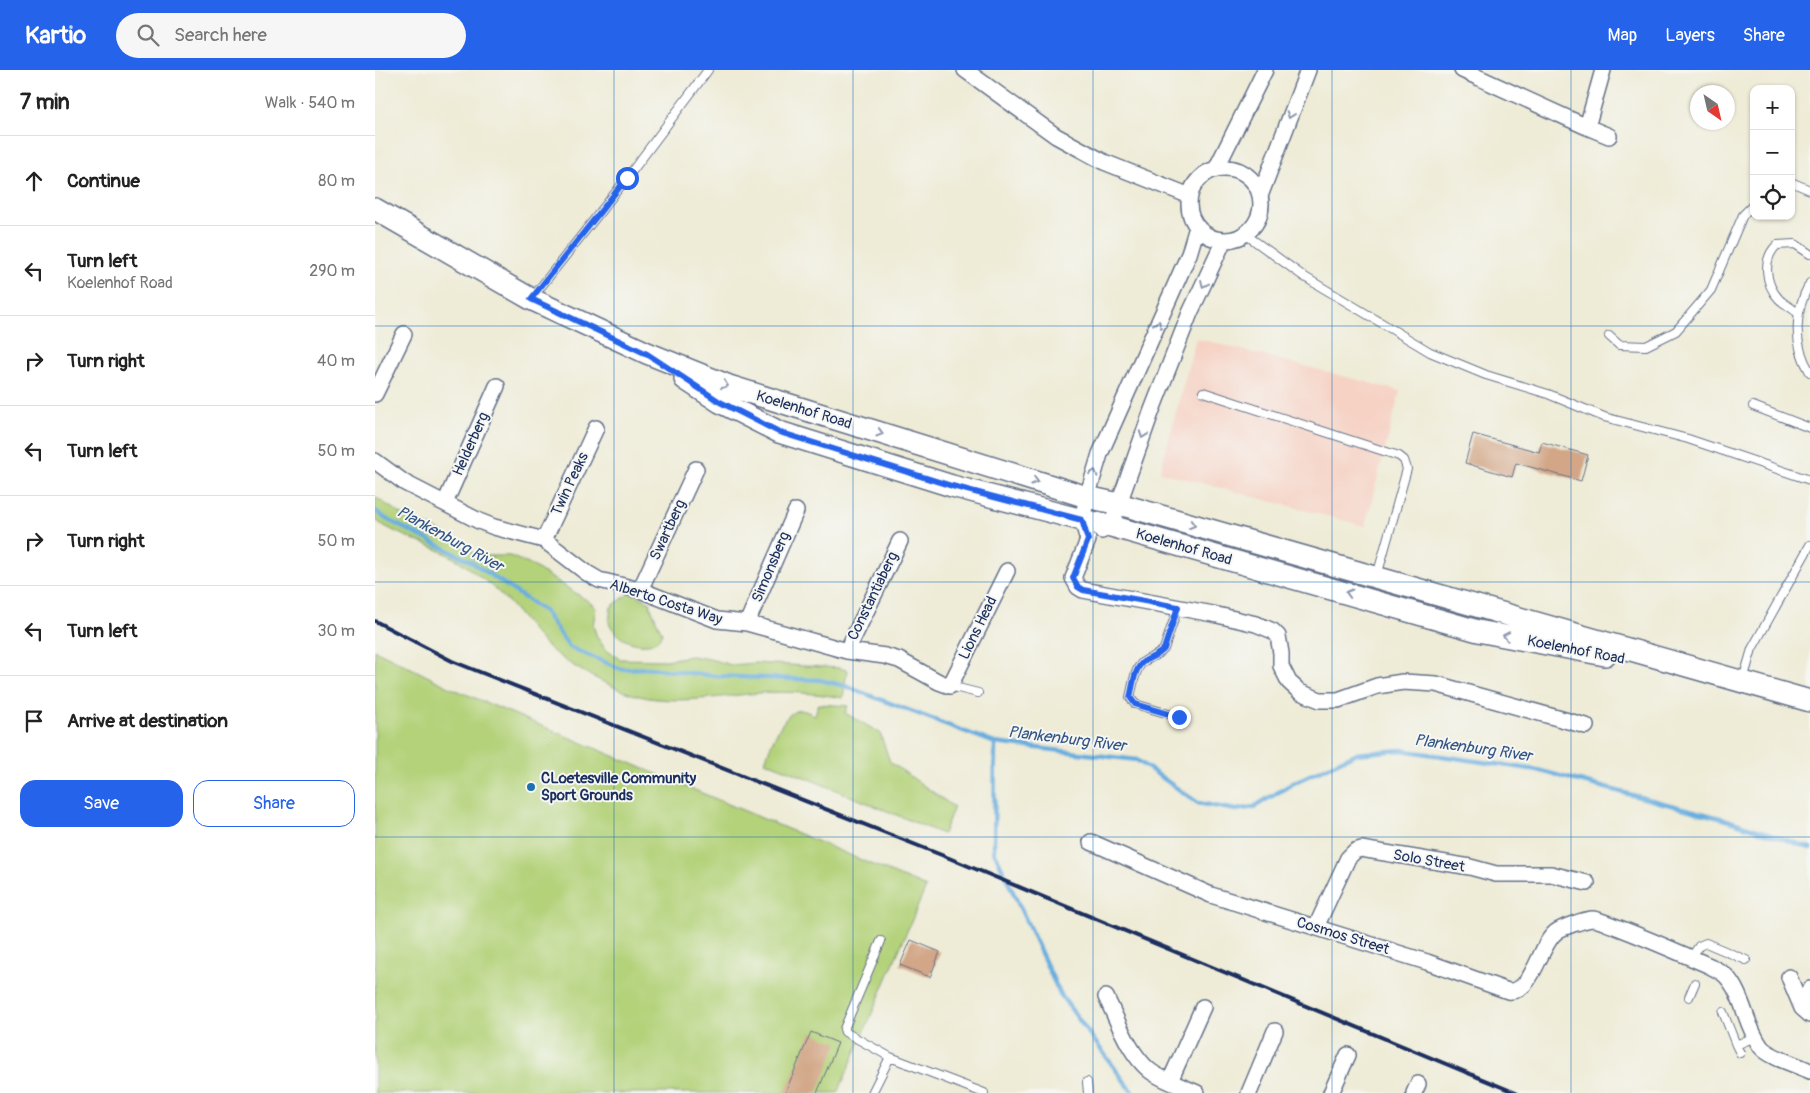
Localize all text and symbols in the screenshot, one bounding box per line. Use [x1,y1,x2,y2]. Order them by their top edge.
search box [116,13,466,58]
text: Kartio [25,21,86,50]
icon: search [134,21,162,49]
text: Search here [174,23,267,47]
text: Map [1608,24,1637,47]
text: Layers [1665,24,1715,47]
text: Share [1743,24,1785,47]
north arrow [1690,85,1735,130]
map controls [1750,85,1795,220]
button: + [1750,85,1795,130]
text: 7 min [20,89,70,116]
text: Walk · 540 m [265,93,355,113]
one-way arrow [1286,111,1296,119]
button: − [1750,130,1795,175]
icon: ahead [20,167,48,195]
route start [616,167,639,190]
text: Continue [67,169,140,193]
text: 80 m [318,171,355,191]
button: locate [1750,175,1795,220]
text: Turn left [67,249,137,273]
icon: left [20,257,48,285]
text: 290 m [309,261,355,281]
text: Koelenhof Road [67,273,173,293]
one-way arrow [1199,279,1210,288]
one-way arrow [1152,320,1163,329]
icon: right [20,347,48,375]
text: Turn right [67,349,145,373]
text: 40 m [317,351,355,371]
one-way arrow [720,378,729,389]
street label: Koelenhof Road [754,386,854,434]
street label: Helderberg [449,409,493,479]
one-way arrow [875,427,884,437]
one-way arrow [1139,430,1149,439]
icon: left [20,437,48,465]
text: Turn left [67,439,137,463]
text: 50 m [318,441,355,461]
street label: Twin Peaks [547,449,593,519]
one-way arrow [1089,469,1099,478]
one-way arrow [1031,475,1039,485]
street label: Swartberg [646,497,690,563]
water label: Plankenburg River [393,502,509,578]
one-way arrow [1187,519,1195,529]
street label: Koelenhof Road [1134,524,1234,570]
icon: right [20,527,48,555]
text: Turn right [67,529,145,553]
street label: Simonsberg [748,529,794,605]
text: 50 m [318,531,355,551]
street label: Constantiaberg [843,549,903,643]
street label: Alberto Costa Way [607,575,725,629]
one-way arrow [1346,589,1354,599]
street label: Lions Head [955,593,1001,663]
icon: left [20,617,48,645]
text: Turn left [67,619,137,643]
text: 30 m [317,621,355,641]
street label: Koelenhof Road [1526,631,1626,669]
one-way arrow [1501,632,1510,642]
route end [1168,706,1191,729]
icon: arrive [20,707,48,735]
text: Arrive at destination [67,709,228,733]
water label: Plankenburg River [1007,722,1129,756]
water label: Plankenburg River [1413,730,1535,766]
place label: CLoetesville Community Sport Grounds [541,769,697,805]
button: Save [20,780,183,827]
button: Share [193,780,355,827]
marker: CLoetesville Community Sport Grounds [525,781,537,793]
street label: Solo Street [1392,845,1467,877]
street label: Cosmos Street [1294,913,1393,959]

